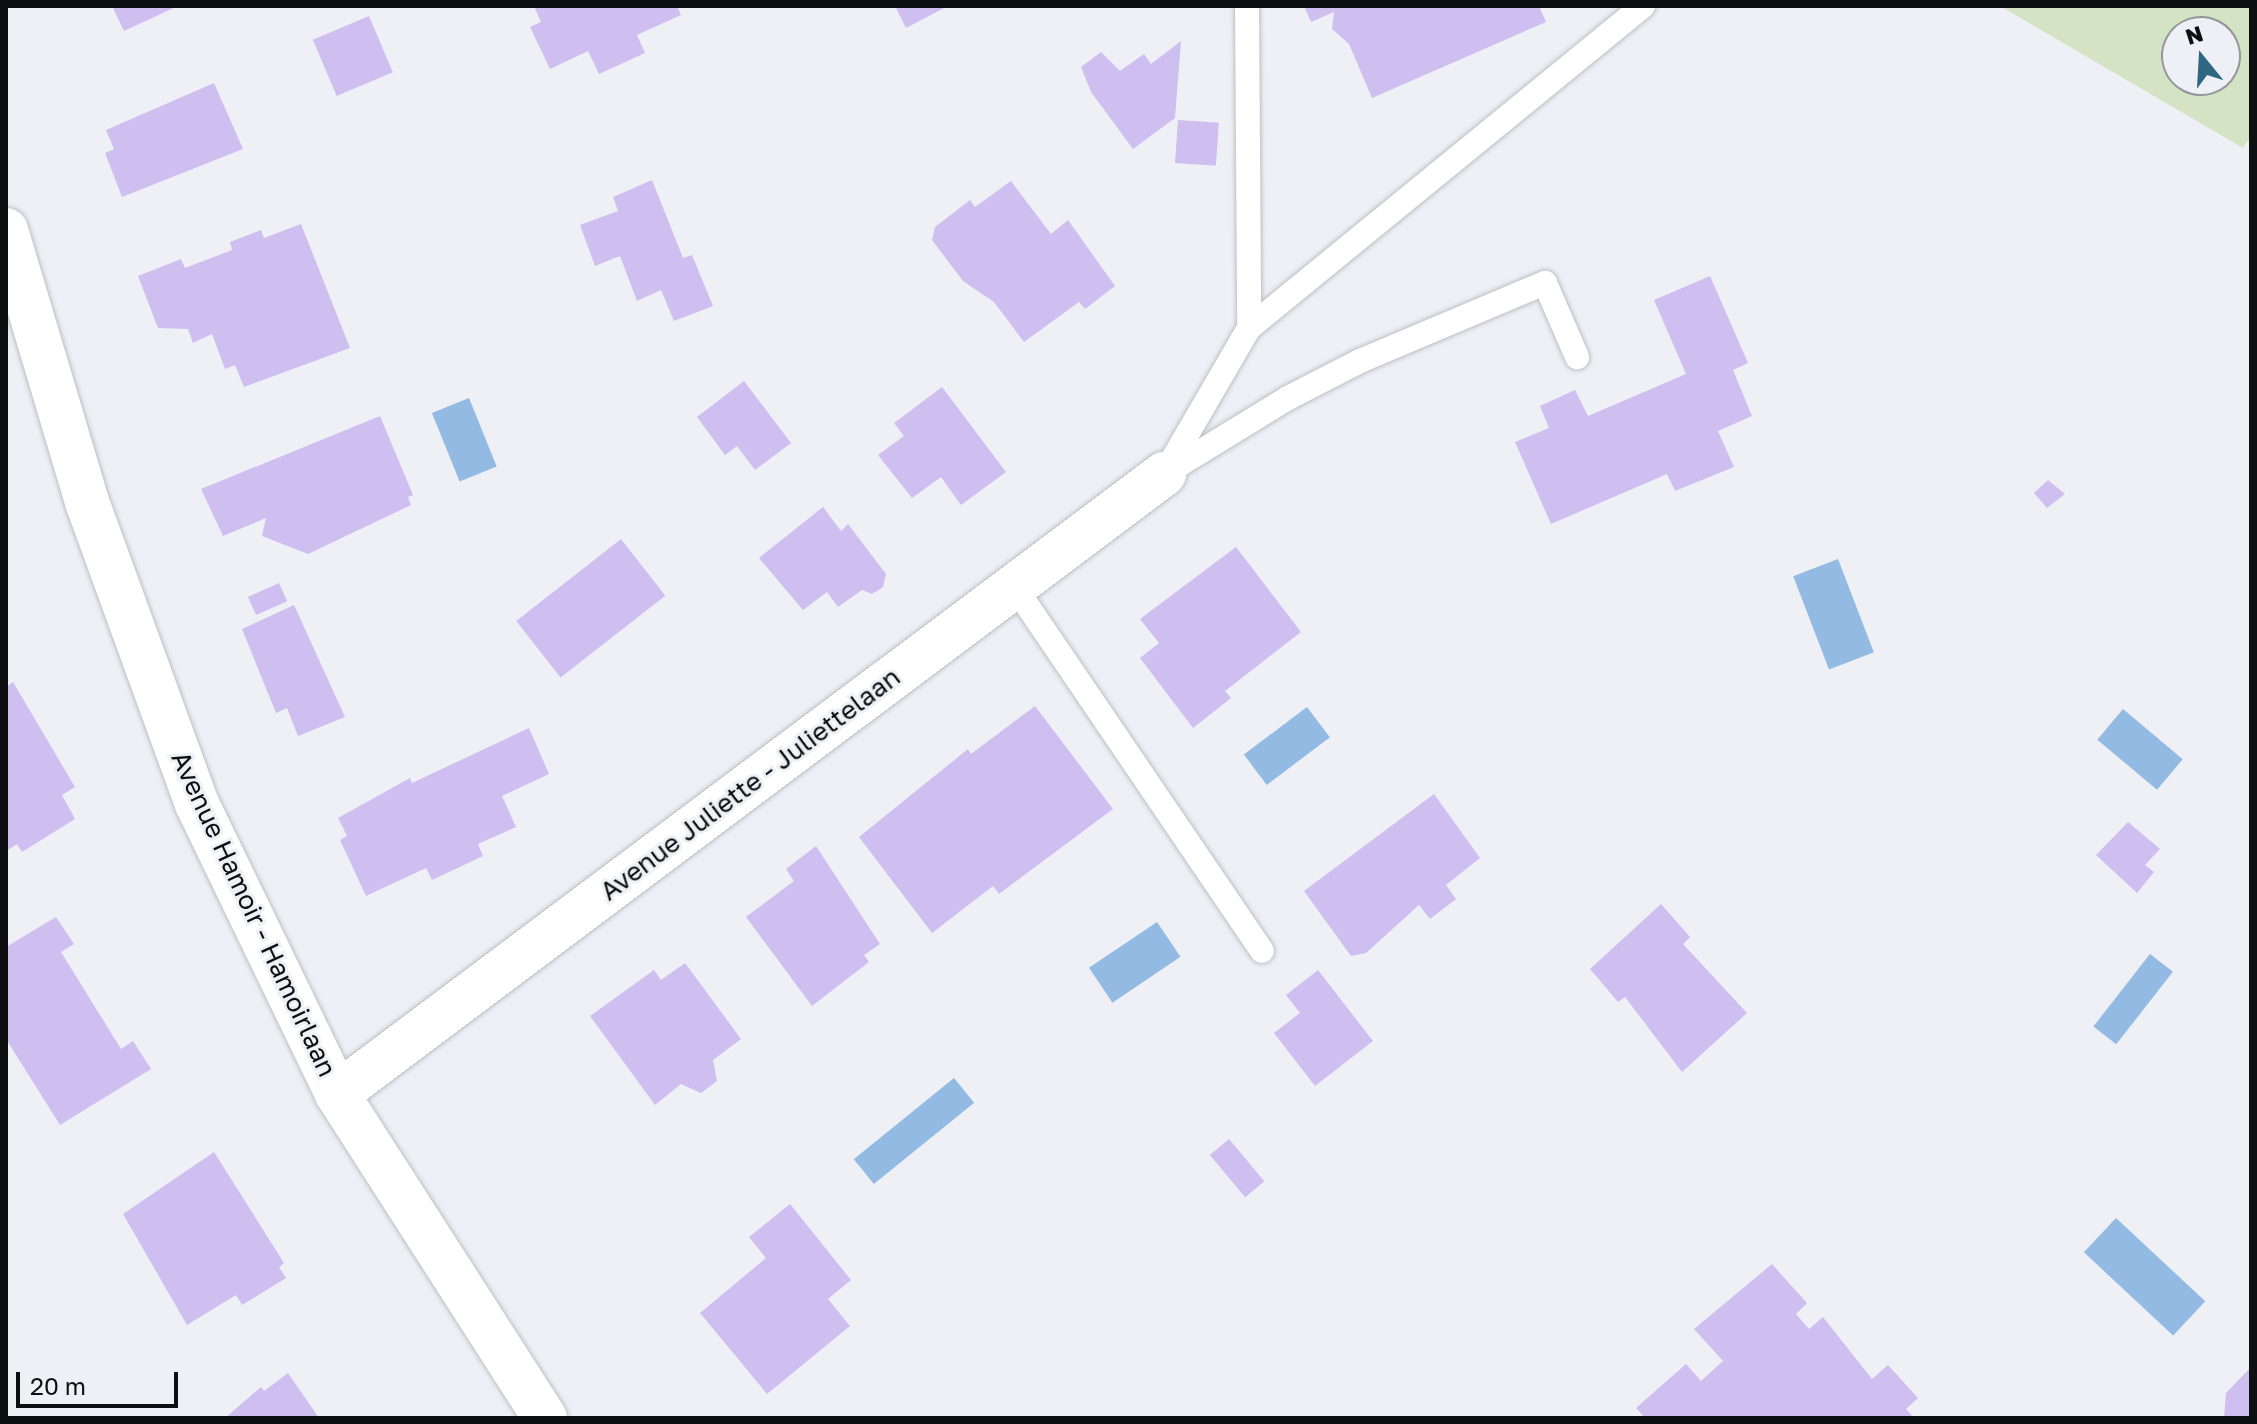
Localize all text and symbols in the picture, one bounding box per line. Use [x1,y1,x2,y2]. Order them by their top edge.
north arrow [2161,16,2241,96]
text: N [2182,19,2206,50]
street label: Avenue Juliette - Juliettelaan [594,661,906,907]
street label: Avenue Hamoir - Hamoirlaan [165,746,343,1082]
scale bar [20,1356,182,1406]
text: 20 m [30,1371,86,1400]

